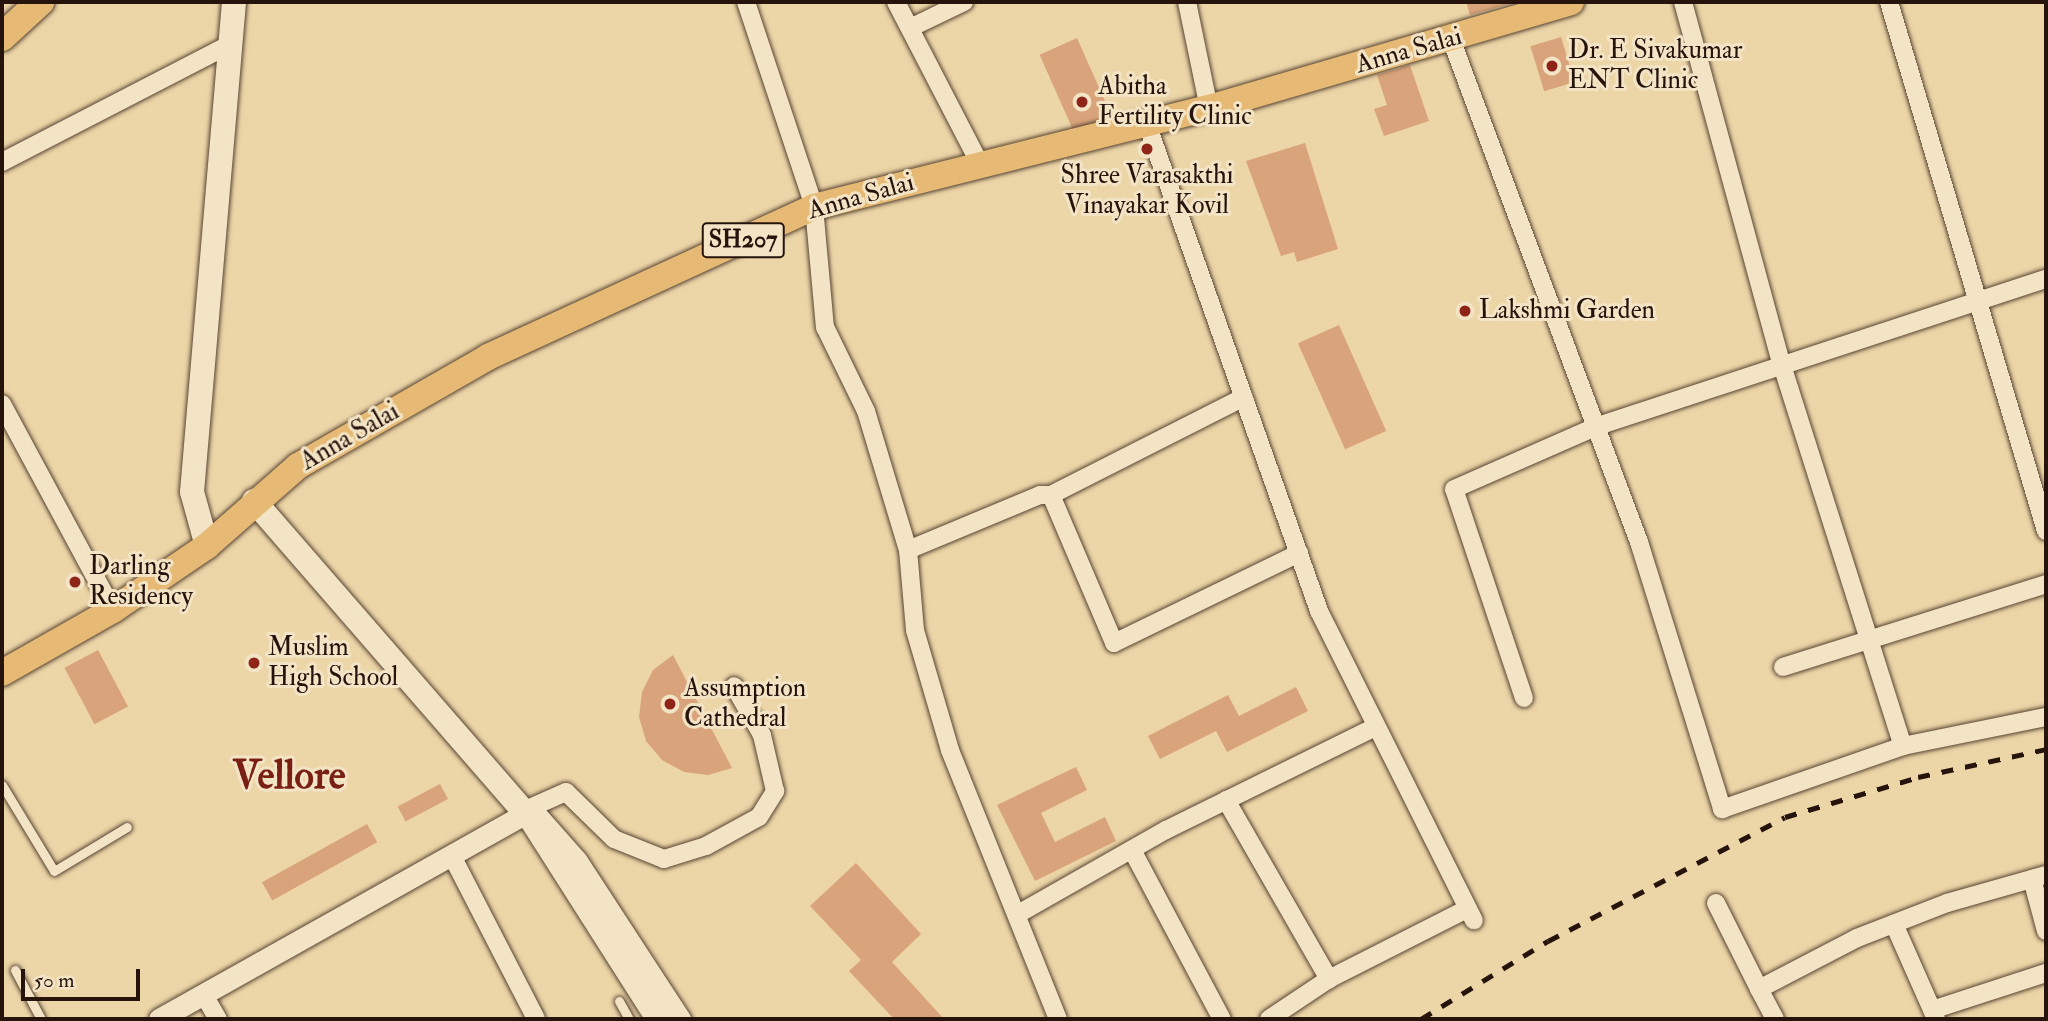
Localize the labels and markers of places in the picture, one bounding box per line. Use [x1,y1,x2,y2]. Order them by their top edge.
place label: Dr. E Sivakumar ENT Clinic [1568,35,1742,96]
marker: Dr. E Sivakumar ENT Clinic [1542,56,1562,76]
place label: Abitha Fertility Clinic [1098,71,1252,132]
marker: Abitha Fertility Clinic [1072,92,1092,112]
marker: Shree Varasakthi Vinayakar Kovil [1139,141,1155,157]
place label: Shree Varasakthi Vinayakar Kovil [1061,160,1233,222]
place label: Lakshmi Garden [1479,295,1655,327]
marker: Lakshmi Garden [1457,303,1473,319]
place label: Darling Residency [89,551,193,612]
marker: Darling Residency [67,574,83,590]
place label: Muslim High School [268,632,398,694]
marker: Muslim High School [246,655,262,671]
place label: Assumption Cathedral [684,673,806,734]
marker: Assumption Cathedral [662,696,678,712]

